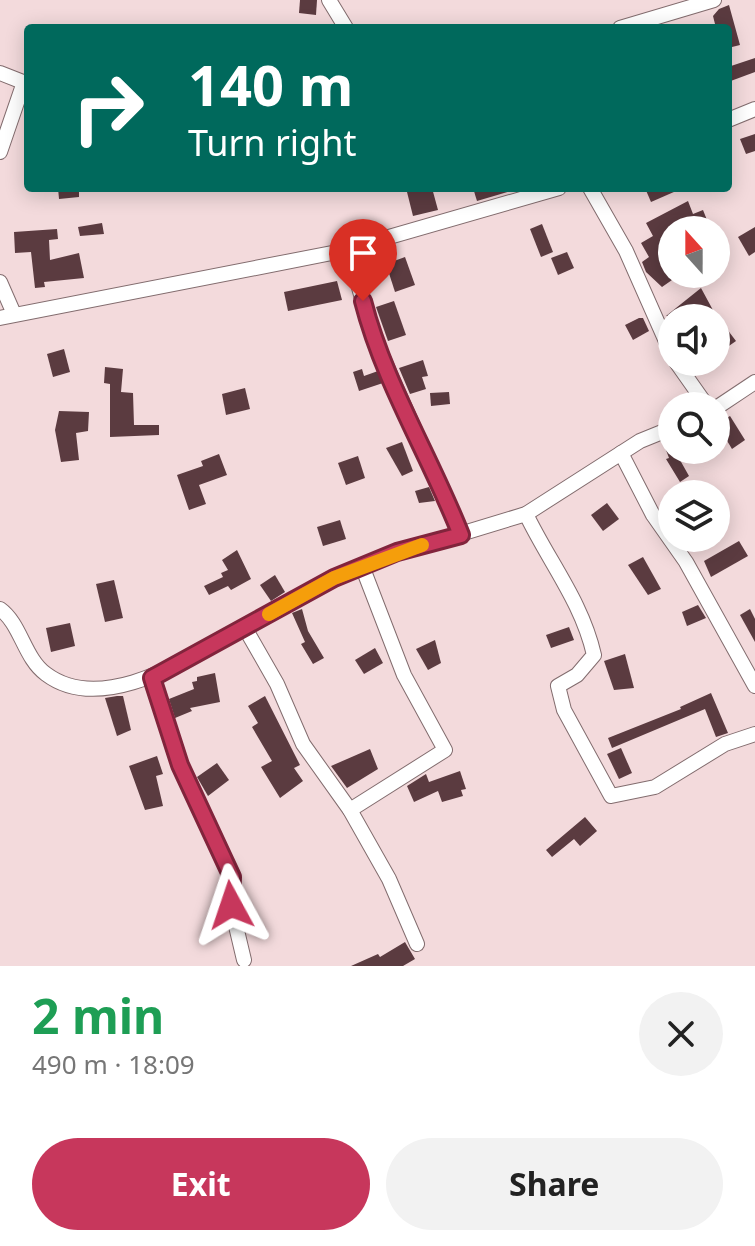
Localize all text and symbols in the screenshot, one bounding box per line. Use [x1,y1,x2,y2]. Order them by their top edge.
text: 140 m [188,46,353,122]
icon: right [56,56,160,160]
text: Turn right [188,118,356,167]
north arrow [658,216,730,288]
map controls [658,216,730,552]
pin [329,219,397,301]
icon: arrive [341,231,385,275]
button: sound [658,304,730,376]
button: search [658,392,730,464]
button: layers [658,480,730,552]
position arrow [189,863,273,947]
text: 2 min [32,983,164,1048]
button: close [639,992,723,1076]
text: 490 m · 18:09 [32,1046,195,1082]
button: Exit [32,1138,370,1230]
button: Share [386,1138,723,1230]

